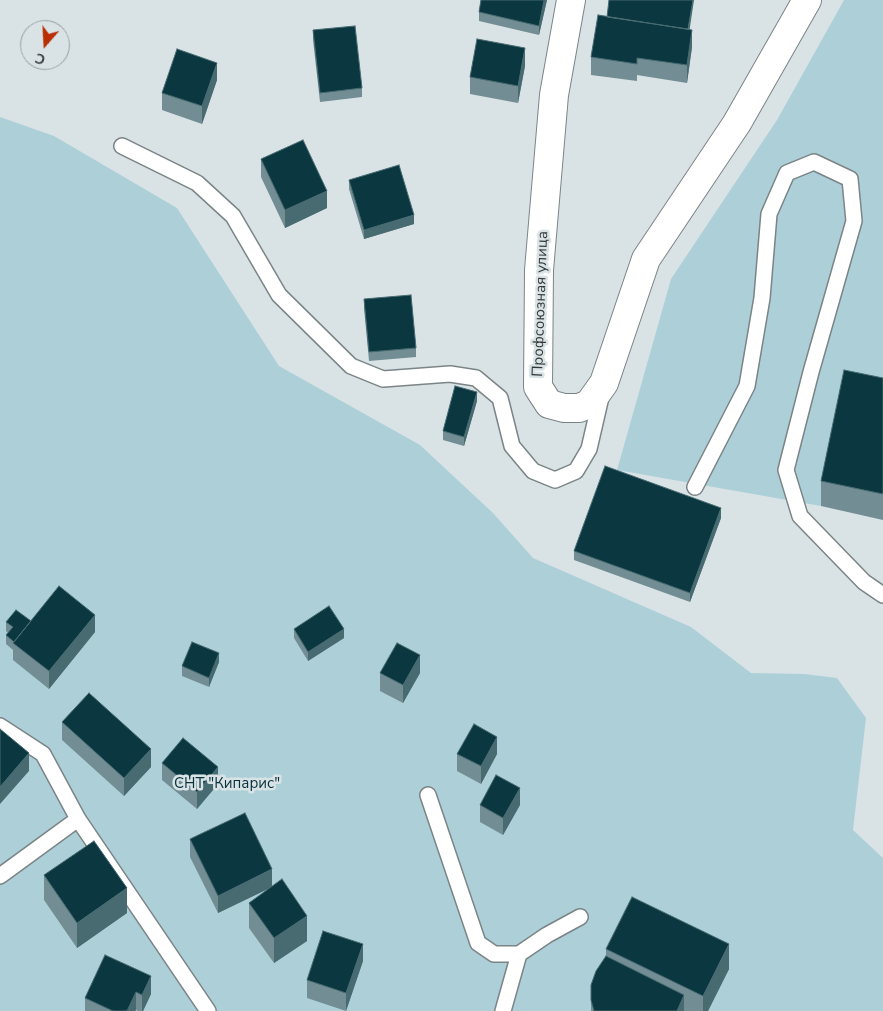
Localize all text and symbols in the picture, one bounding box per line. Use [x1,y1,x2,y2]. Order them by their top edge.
north arrow [20,20,70,70]
text: С [33,48,48,69]
street label: Профсоюзная улица [529,231,553,377]
park label: СНТ "Кипарис" [174,775,280,793]

